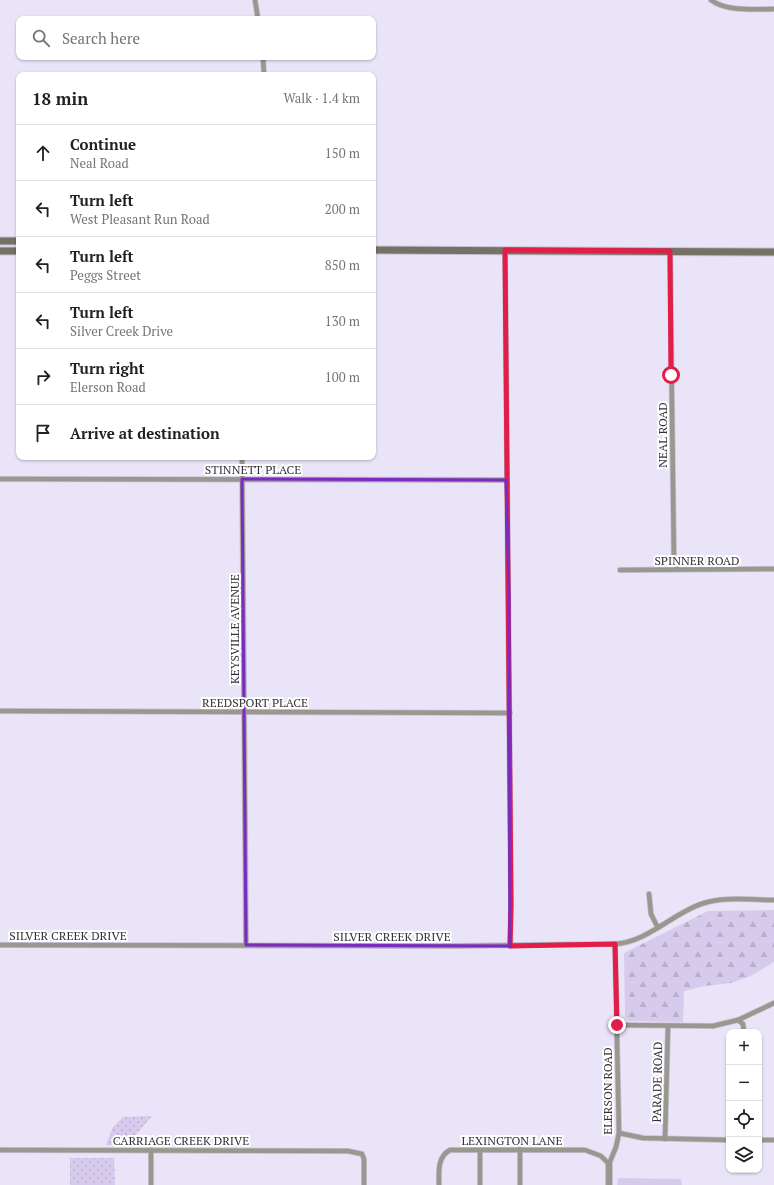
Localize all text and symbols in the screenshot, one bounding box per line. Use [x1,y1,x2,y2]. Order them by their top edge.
search box [16,16,376,60]
icon: search [30,27,52,49]
text: Search here [62,28,140,48]
text: 18 min [32,87,88,110]
text: Walk · 1.4 km [284,89,360,107]
text: Continue [70,134,136,154]
icon: ahead [32,142,54,164]
text: 150 m [325,144,360,162]
text: Neal Road [70,154,129,172]
text: Turn left [70,190,134,210]
icon: left [32,198,54,220]
text: 200 m [325,200,360,218]
text: West Pleasant Run Road [70,210,210,228]
text: Turn left [70,246,134,266]
icon: left [32,254,54,276]
text: 850 m [325,256,360,274]
text: Peggs Street [70,266,141,284]
text: Turn left [70,302,134,322]
icon: left [32,310,54,332]
text: 130 m [325,312,360,330]
text: Silver Creek Drive [70,322,173,340]
text: Turn right [70,358,145,378]
icon: right [32,366,54,388]
route start [662,366,680,384]
text: 100 m [325,368,360,386]
text: Elerson Road [70,378,146,396]
street label: NEAL ROAD [655,402,670,468]
icon: arrive [32,422,54,444]
text: Arrive at destination [70,423,220,443]
street label: STINNETT PLACE [205,462,301,477]
street label: SPINNER ROAD [654,553,740,568]
street label: KEYSVILLE AVENUE [227,574,242,684]
street label: REEDSPORT PLACE [202,695,308,710]
street label: SILVER CREEK DRIVE [9,928,127,943]
street label: SILVER CREEK DRIVE [333,929,451,944]
route end [608,1016,626,1034]
map controls [726,1029,762,1173]
button: + [726,1029,762,1065]
street label: PARADE ROAD [649,1041,665,1123]
street label: ELERSON ROAD [600,1047,615,1135]
button: − [726,1065,762,1101]
button: locate [726,1101,762,1137]
street label: CARRIAGE CREEK DRIVE [113,1133,249,1148]
street label: LEXINGTON LANE [461,1133,563,1148]
button: layers [726,1137,762,1173]

